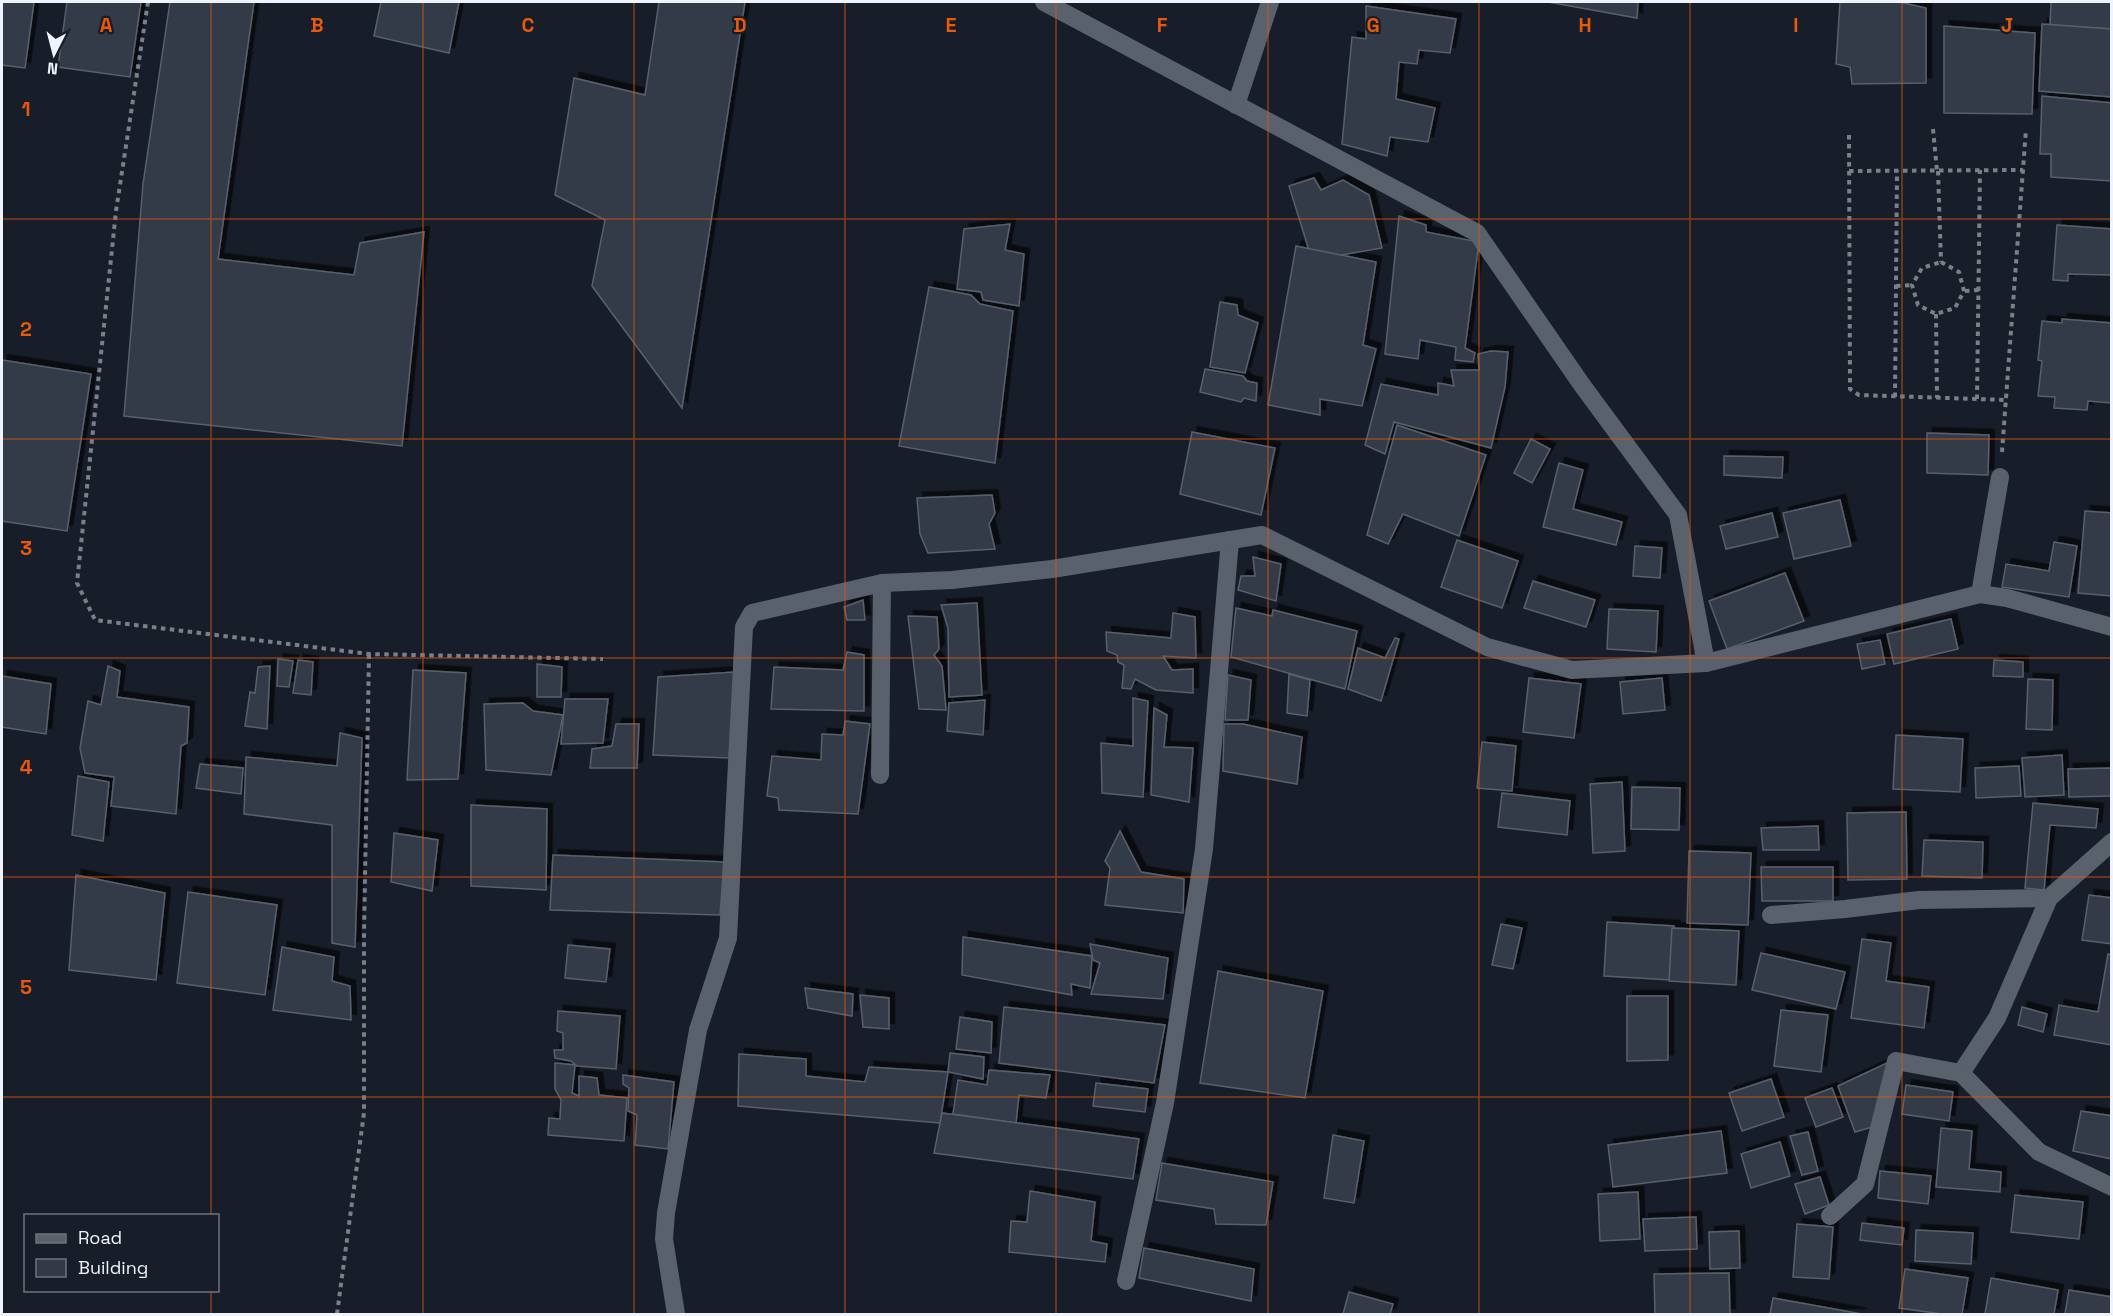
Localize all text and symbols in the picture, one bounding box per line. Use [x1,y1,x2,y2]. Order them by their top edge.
text: A [100,12,113,38]
text: B [310,12,324,38]
text: C [522,12,535,38]
text: D [733,12,747,38]
text: E [945,12,957,38]
text: F [1157,12,1168,38]
text: G [1366,12,1380,38]
text: H [1578,12,1592,38]
text: I [1793,12,1799,38]
text: J [2001,12,2013,38]
north arrow [24,24,84,84]
text: N [46,57,59,79]
text: 1 [21,96,31,122]
text: 2 [20,316,32,342]
text: 3 [20,535,32,561]
text: 4 [20,754,33,780]
text: 5 [20,974,32,1000]
legend [24,1214,219,1292]
text: Road [78,1226,122,1249]
text: Building [78,1256,148,1279]

